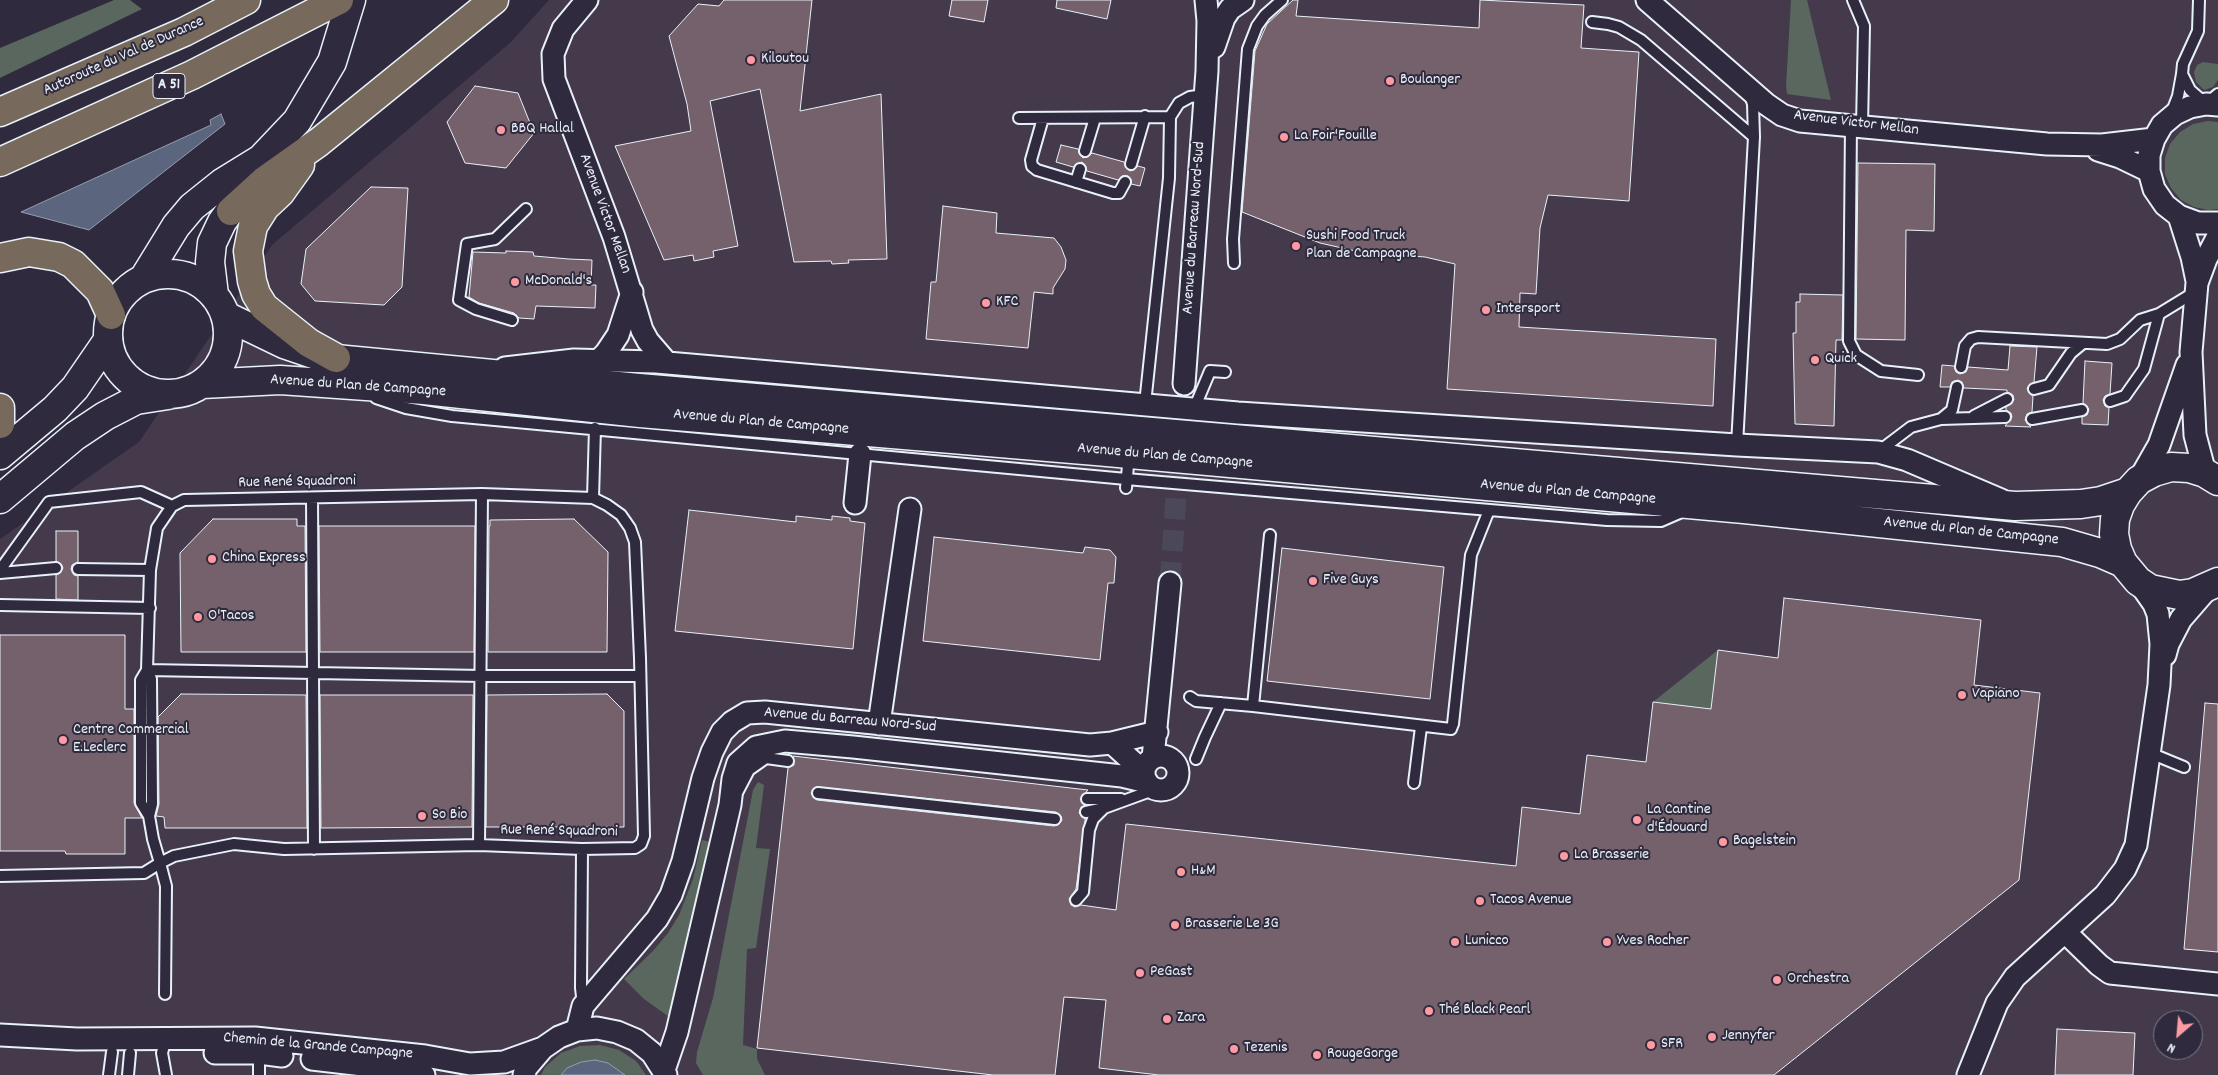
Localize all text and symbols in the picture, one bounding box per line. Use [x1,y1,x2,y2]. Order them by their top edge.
street label: Autoroute du Val de Durance [41,13,207,101]
place label: Kiloutou [761,50,809,70]
marker: Kiloutou [745,54,757,66]
place label: Boulanger [1400,71,1460,91]
road number: A 51 [153,74,185,98]
marker: Boulanger [1384,75,1396,87]
street label: Avenue Victor Mellan [1792,107,1920,141]
place label: BBQ Hallal [511,120,574,140]
marker: BBQ Hallal [495,124,507,136]
place label: La Foir'Fouille [1294,127,1377,147]
marker: La Foir'Fouille [1278,131,1290,143]
street label: Avenue du Barreau Nord-Sud [1179,141,1211,315]
street label: Avenue Victor Mellan [573,151,635,277]
place label: Sushi Food Truck Plan de Campagne [1306,227,1417,265]
marker: Sushi Food Truck Plan de Campagne [1290,240,1302,252]
place label: McDonald's [525,272,592,292]
marker: McDonald's [509,276,521,288]
place label: KFC [996,293,1018,313]
marker: KFC [980,297,992,309]
place label: Intersport [1496,300,1560,320]
marker: Intersport [1480,304,1492,316]
place label: Quick [1825,350,1857,370]
marker: Quick [1809,354,1821,366]
street label: Avenue du Plan de Campagne [270,371,446,403]
street label: Avenue du Plan de Campagne [672,406,850,440]
street label: Avenue du Plan de Campagne [1076,440,1254,474]
street label: Rue René Squadroni [238,472,356,494]
street label: Avenue du Plan de Campagne [1479,476,1657,510]
street label: Avenue du Plan de Campagne [1882,513,2060,551]
place label: China Express [222,549,306,569]
marker: China Express [206,553,218,565]
place label: Five Guys [1323,571,1379,591]
marker: Five Guys [1307,575,1319,587]
place label: O'Tacos [208,607,255,627]
marker: O'Tacos [192,611,204,623]
place label: Vapiano [1972,685,2020,705]
marker: Vapiano [1956,689,1968,701]
street label: Avenue du Barreau Nord-Sud [763,704,937,738]
place label: Centre Commercial E.Leclerc [73,721,189,759]
marker: Centre Commercial E.Leclerc [57,734,69,746]
place label: La Cantine d'Édouard [1647,801,1711,839]
place label: So Bio [432,806,467,826]
marker: So Bio [416,810,428,822]
marker: La Cantine d'Édouard [1631,814,1643,826]
street label: Rue René Squadroni [500,821,618,843]
place label: Bagelstein [1733,832,1796,852]
marker: Bagelstein [1717,836,1729,848]
place label: La Brasserie [1574,846,1649,866]
marker: La Brasserie [1558,850,1570,862]
place label: H&M [1191,862,1216,882]
marker: H&M [1175,866,1187,878]
place label: Tacos Avenue [1490,891,1572,911]
marker: Tacos Avenue [1474,895,1486,907]
place label: Brasserie Le 3G [1185,915,1279,935]
marker: Brasserie Le 3G [1169,919,1181,931]
place label: Lunicco [1465,932,1509,952]
place label: Yves Rocher [1617,932,1689,952]
marker: Lunicco [1449,936,1461,948]
marker: Yves Rocher [1601,936,1613,948]
place label: PeGast [1150,963,1193,983]
marker: PeGast [1134,967,1146,979]
place label: Orchestra [1787,970,1849,990]
marker: Orchestra [1771,974,1783,986]
place label: Thé Black Pearl [1439,1001,1530,1021]
marker: Thé Black Pearl [1423,1005,1435,1017]
place label: Zara [1177,1009,1205,1029]
north arrow [2153,1010,2203,1060]
marker: Zara [1161,1013,1173,1025]
place label: Jennyfer [1722,1027,1775,1047]
street label: Chemin de la Grande Campagne [222,1029,414,1065]
marker: Jennyfer [1706,1031,1718,1043]
place label: SFR [1661,1035,1683,1055]
text: N [2164,1037,2179,1058]
place label: Tezenis [1244,1039,1288,1059]
marker: SFR [1645,1039,1657,1051]
marker: Tezenis [1228,1043,1240,1055]
place label: RougeGorge [1327,1045,1398,1065]
marker: RougeGorge [1311,1049,1323,1061]

